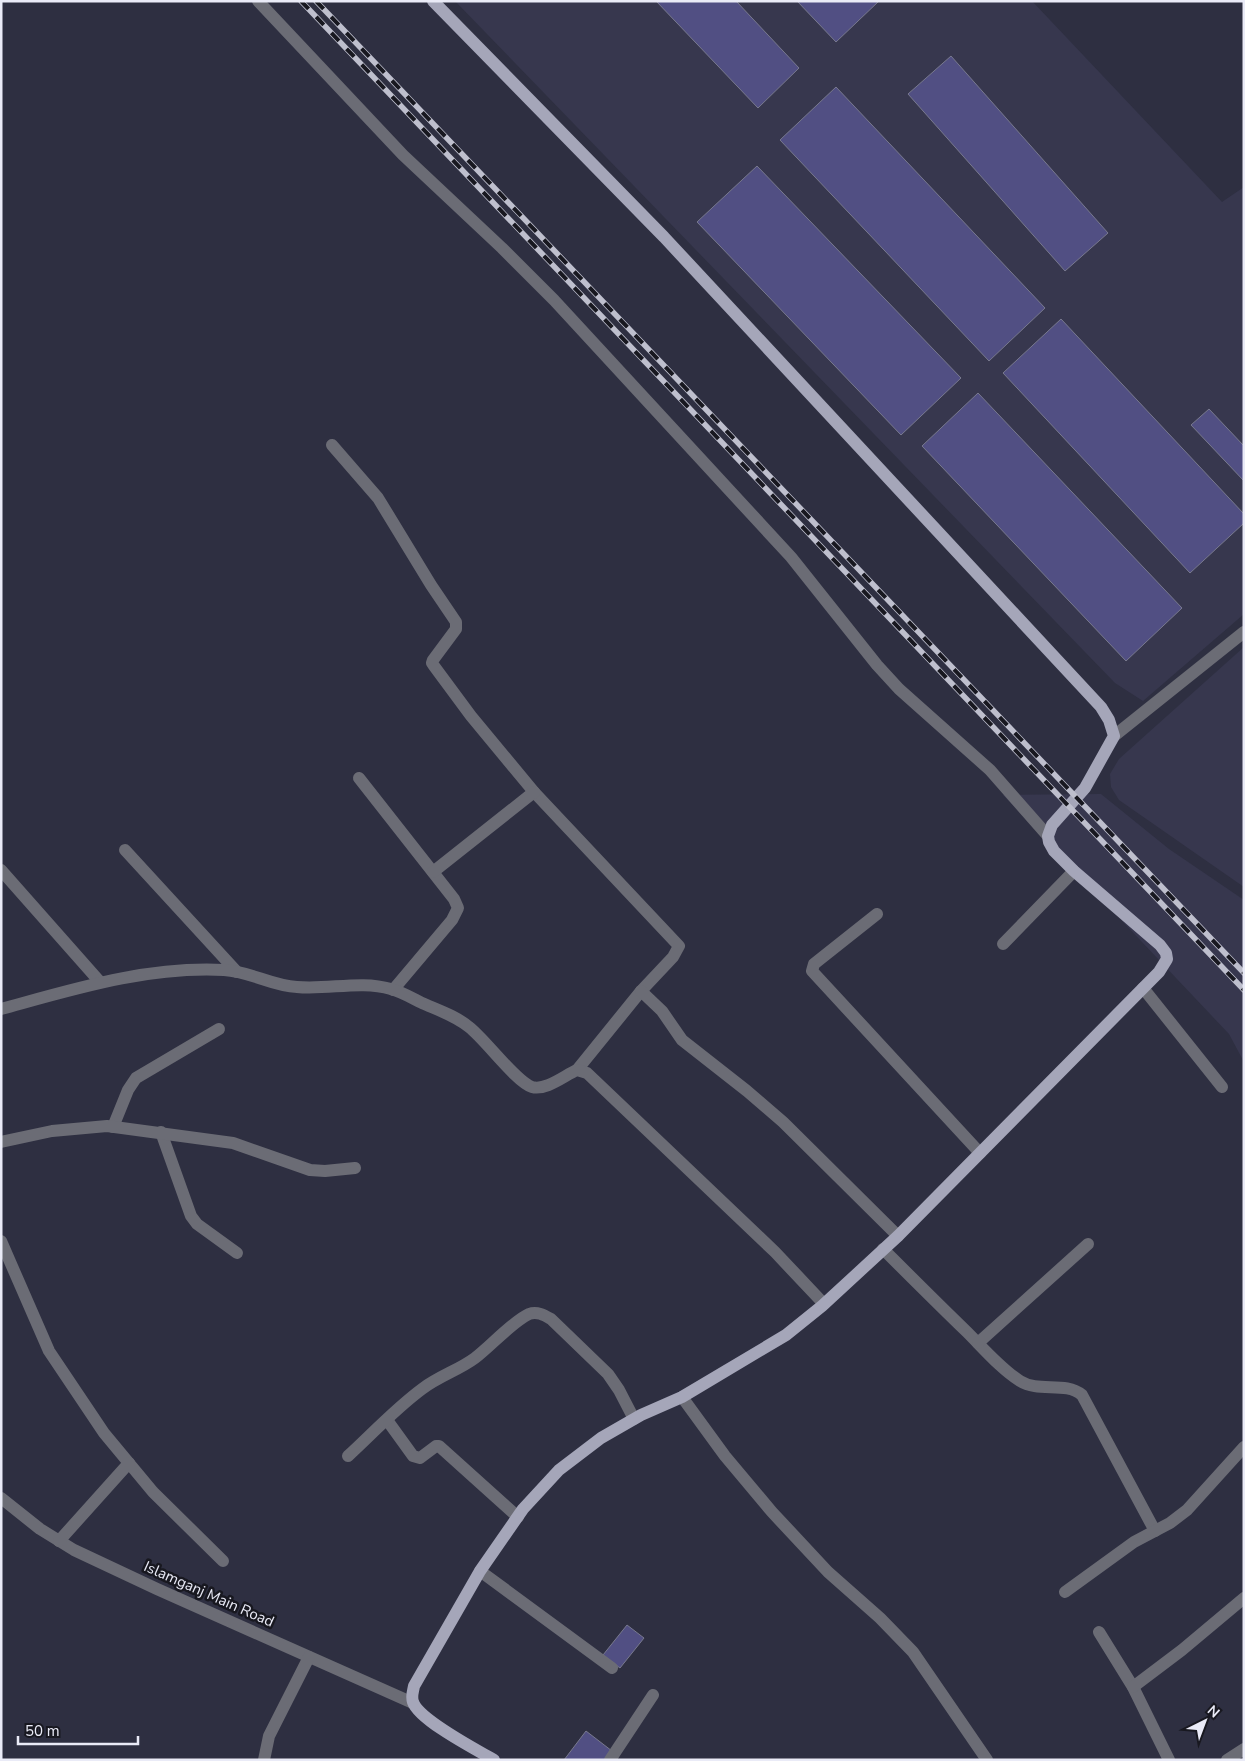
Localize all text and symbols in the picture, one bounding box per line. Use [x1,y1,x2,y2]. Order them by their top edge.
street label: Islamganj Main Road [141,1556,277,1632]
north arrow [1180,1696,1230,1746]
text: N [1203,1701,1224,1722]
scale bar [18,1714,138,1746]
text: 50 m [25,1721,60,1741]

